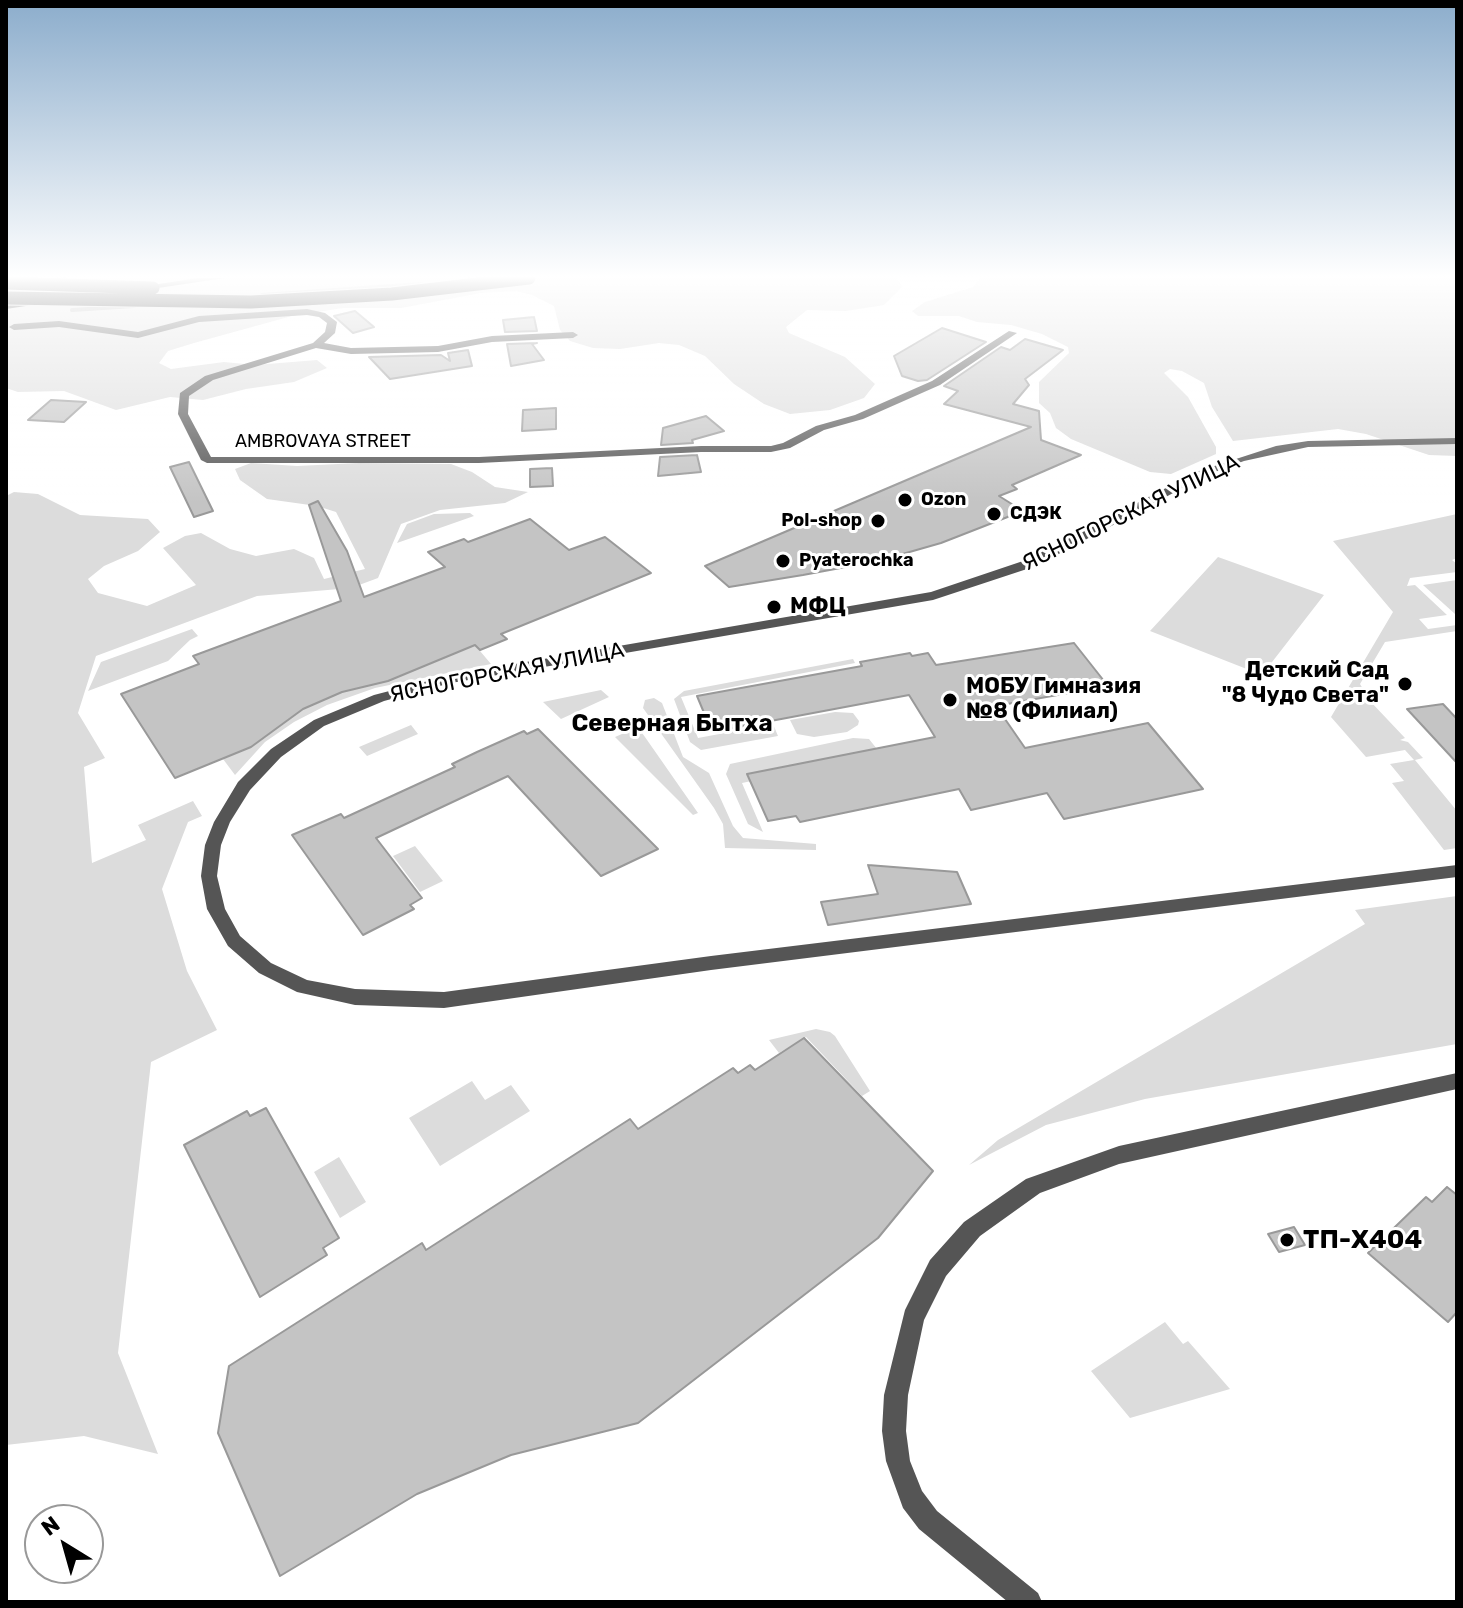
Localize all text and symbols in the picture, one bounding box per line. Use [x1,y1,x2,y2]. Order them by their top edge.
street label: AMBROVAYA STREET [235,431,411,453]
street label: ЯСНОГОРСКАЯ УЛИЦА [1018,449,1244,577]
place label: Ozon [921,489,966,511]
marker: Ozon [896,491,914,509]
place label: СДЭК [1010,503,1062,525]
marker: СДЭК [985,505,1003,523]
place label: Pol-shop [781,510,862,532]
marker: Pol-shop [869,512,887,530]
place label: Pyaterochka [799,550,914,572]
marker: Pyaterochka [774,552,792,570]
place label: МФЦ [790,594,846,620]
marker: МФЦ [765,598,783,616]
street label: ЯСНОГОРСКАЯ УЛИЦА [387,637,627,709]
place label: Детский Сад "8 Чудо Света" [1222,658,1389,710]
place label: МОБУ Гимназия №8 (Филиал) [966,674,1141,726]
marker: Детский Сад "8 Чудо Света" [1396,675,1414,693]
marker: МОБУ Гимназия №8 (Филиал) [941,691,959,709]
district label: Северная Бытха [571,710,773,738]
place label: ТП-Х404 [1303,1224,1422,1256]
marker: ТП-Х404 [1278,1231,1296,1249]
north arrow [24,1504,104,1584]
text: N [36,1510,65,1542]

